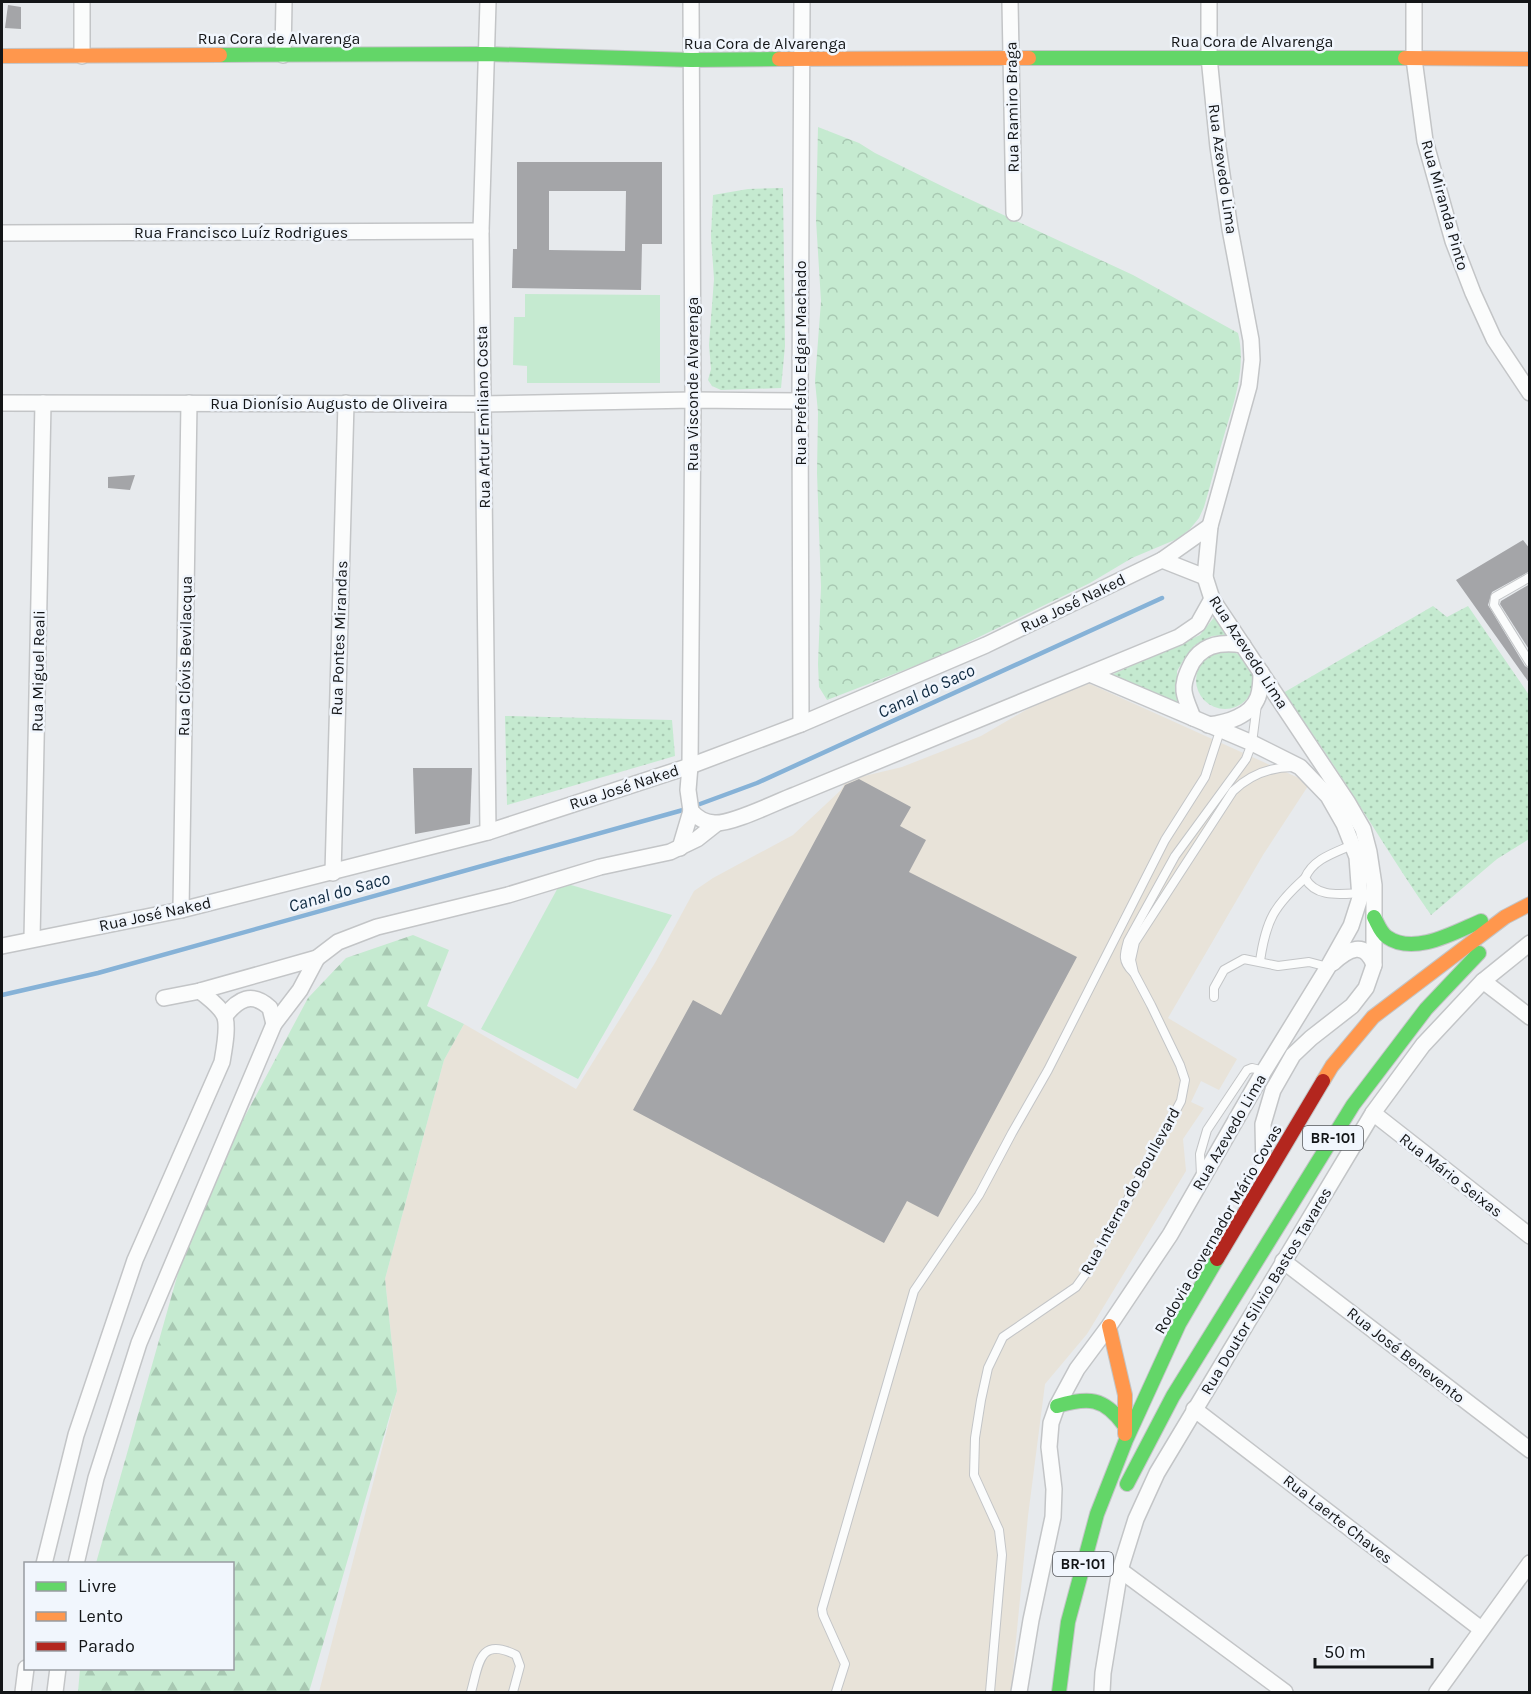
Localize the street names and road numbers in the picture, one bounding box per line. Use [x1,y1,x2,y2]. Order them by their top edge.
street label: Rua Cora de Alvarenga [198,29,360,48]
street label: Rua Cora de Alvarenga [1171,32,1333,51]
street label: Rua Cora de Alvarenga [684,34,846,53]
street label: Rua Ramiro Braga [1001,41,1023,173]
street label: Rua Azevedo Lima [1204,103,1242,235]
street label: Rua Miranda Pinto [1417,138,1473,272]
street label: Rua Francisco Luíz Rodrigues [134,223,348,242]
street label: Rua Prefeito Edgar Machado [791,260,810,466]
street label: Rua Visconde Alvarenga [683,297,702,471]
street label: Rua Artur Emiliano Costa [472,325,494,509]
street label: Rua Dionísio Augusto de Oliveira [210,394,448,413]
street label: Rua Pontes Mirandas [327,560,351,716]
street label: Rua José Naked [1018,569,1128,637]
street label: Rua Clóvis Bevilacqua [174,576,196,736]
street label: Rua Azevedo Lima [1205,592,1293,712]
street label: Rua Miguel Reali [27,610,49,732]
street label: Rua José Naked [567,760,681,814]
street label: Rua José Naked [97,893,213,935]
street label: Rua Azevedo Lima [1188,1070,1270,1194]
street label: Rua Interna do Boullevard [1076,1104,1184,1278]
street label: Rodovia Governador Mário Covas [1150,1121,1286,1337]
road number: BR-101 [1303,1126,1363,1150]
street label: Rua Mário Seixas [1396,1129,1506,1221]
street label: Rua Doutor Silvio Bastos Tavares [1196,1184,1336,1398]
street label: Rua José Benevento [1343,1303,1469,1407]
street label: Rua Laerte Chaves [1280,1470,1396,1568]
road number: BR-101 [1053,1552,1113,1576]

